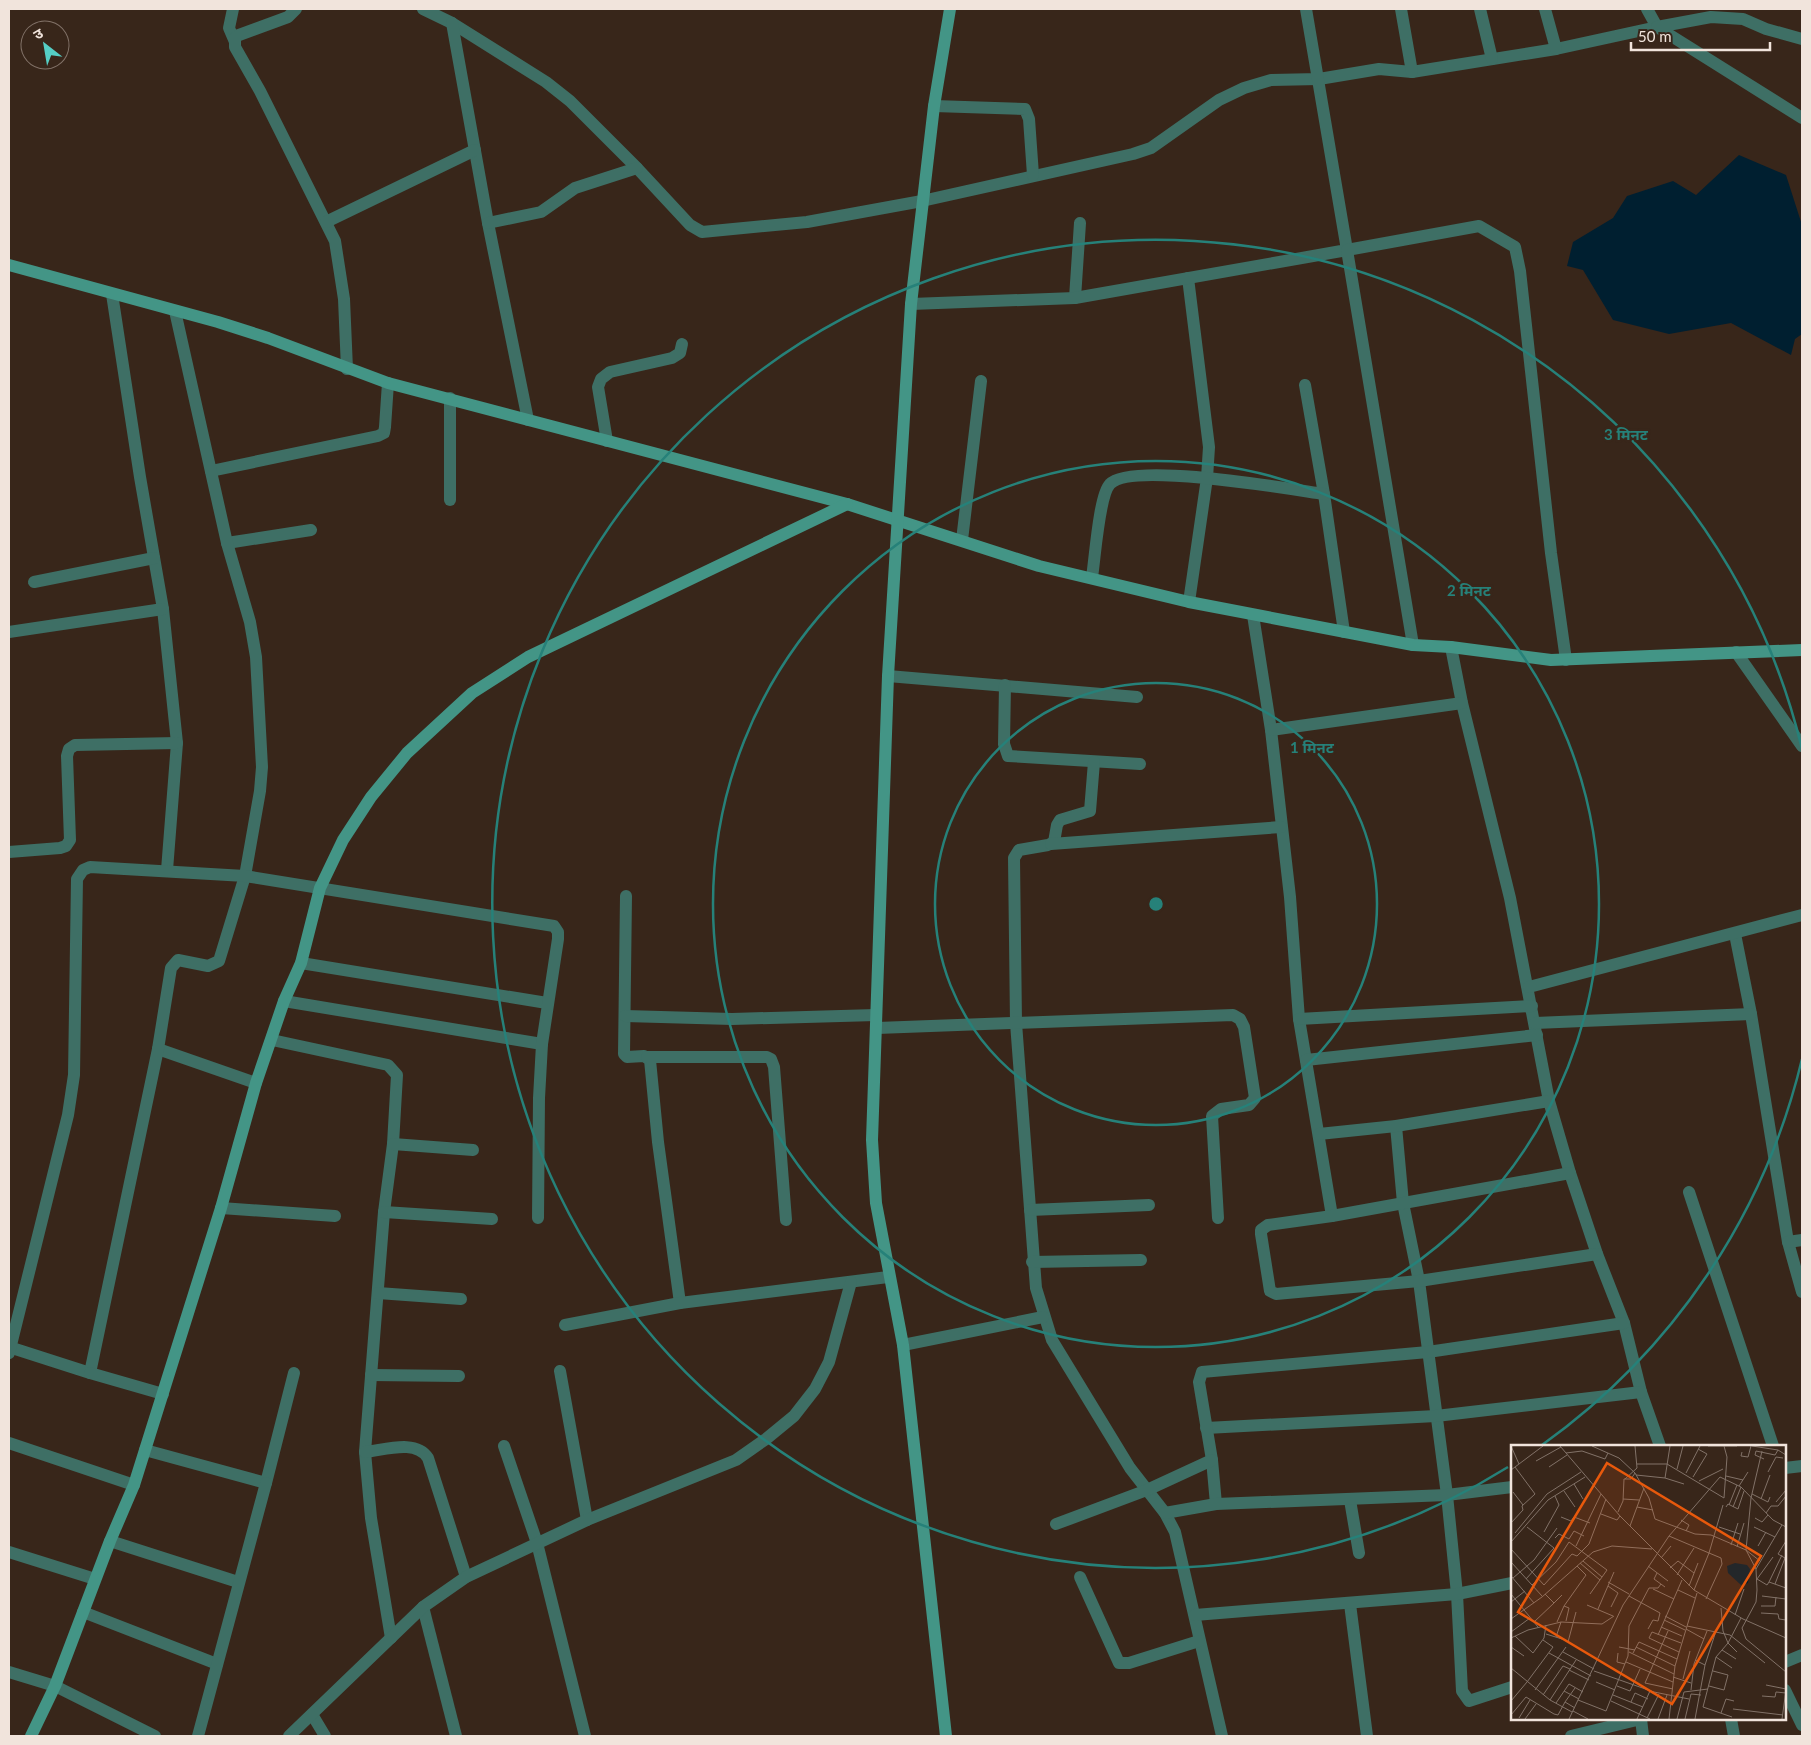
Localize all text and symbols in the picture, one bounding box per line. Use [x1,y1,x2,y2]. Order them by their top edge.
north arrow [20,20,70,70]
scale bar [1631,20,1770,52]
text: उ [30,24,47,43]
text: 50 m [1638,27,1672,45]
text: 3 मिनट [1604,425,1649,443]
text: 2 मिनट [1447,581,1492,599]
text: 1 मिनट [1290,738,1335,756]
centre of rings [1147,895,1165,913]
inset map [1511,1445,1786,1720]

